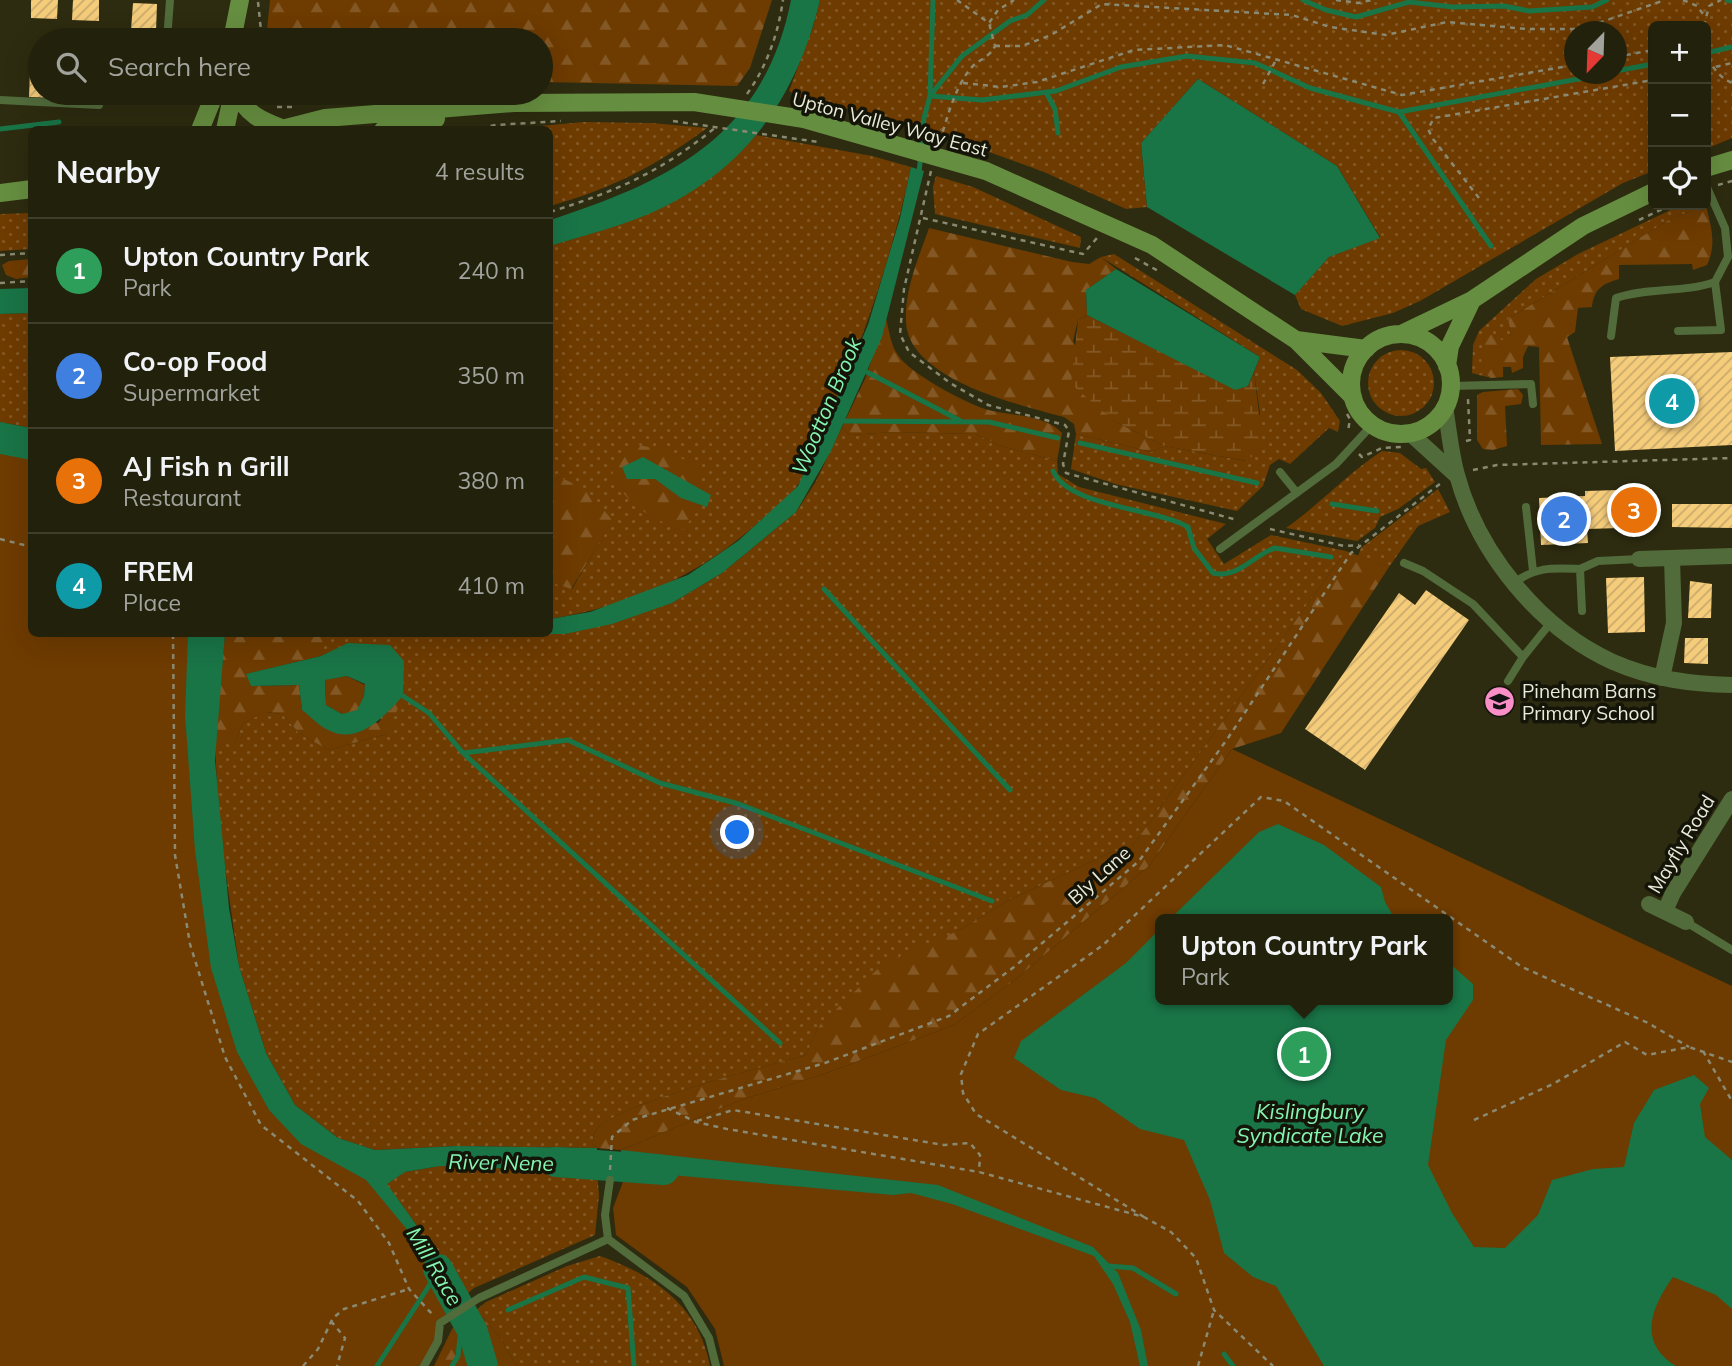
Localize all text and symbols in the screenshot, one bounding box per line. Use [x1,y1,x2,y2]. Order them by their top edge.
north arrow [1564,21,1627,84]
map controls [1648,21,1711,210]
button: + [1648,21,1711,84]
search box [28,28,553,105]
icon: search [52,48,90,86]
text: Search here [108,50,251,83]
button: − [1648,84,1711,147]
street label: Upton Valley Way East [790,86,991,162]
button: locate [1648,147,1711,210]
text: Nearby [56,153,160,191]
text: 4 results [435,157,525,186]
text: Upton Country Park [123,240,369,273]
text: 1 [72,256,86,285]
text: 240 m [457,256,525,285]
text: Park [123,273,171,302]
water label: Wootton Brook [785,332,867,479]
text: Co-op Food [123,345,267,378]
text: 2 [72,361,86,390]
text: 350 m [457,361,525,390]
pin: 4 [1649,375,1695,427]
text: Supermarket [123,378,260,407]
text: AJ Fish n Grill [123,450,290,483]
text: 3 [72,466,86,495]
text: 380 m [457,466,525,495]
text: Restaurant [123,483,241,512]
pin: 3 [1611,484,1657,536]
pin: 2 [1541,493,1587,545]
text: FREM [123,555,194,588]
text: 4 [72,571,86,600]
text: 410 m [457,571,525,600]
text: Place [123,588,181,617]
place label: Pineham Barns Primary School [1522,679,1656,725]
school or university icon: Pineham Barns Primary School [1482,685,1516,719]
street label: Mayfly Road [1642,791,1720,897]
your location [720,815,754,849]
street label: Bly Lane [1063,841,1135,909]
popup [1155,914,1453,1005]
text: Upton Country Park [1181,929,1427,962]
text: Park [1181,962,1229,991]
pin: 1 [1281,1028,1327,1080]
water label: Kislingbury Syndicate Lake [1236,1098,1384,1148]
water label: River Nene [448,1148,554,1176]
water label: Mill Race [401,1222,469,1310]

